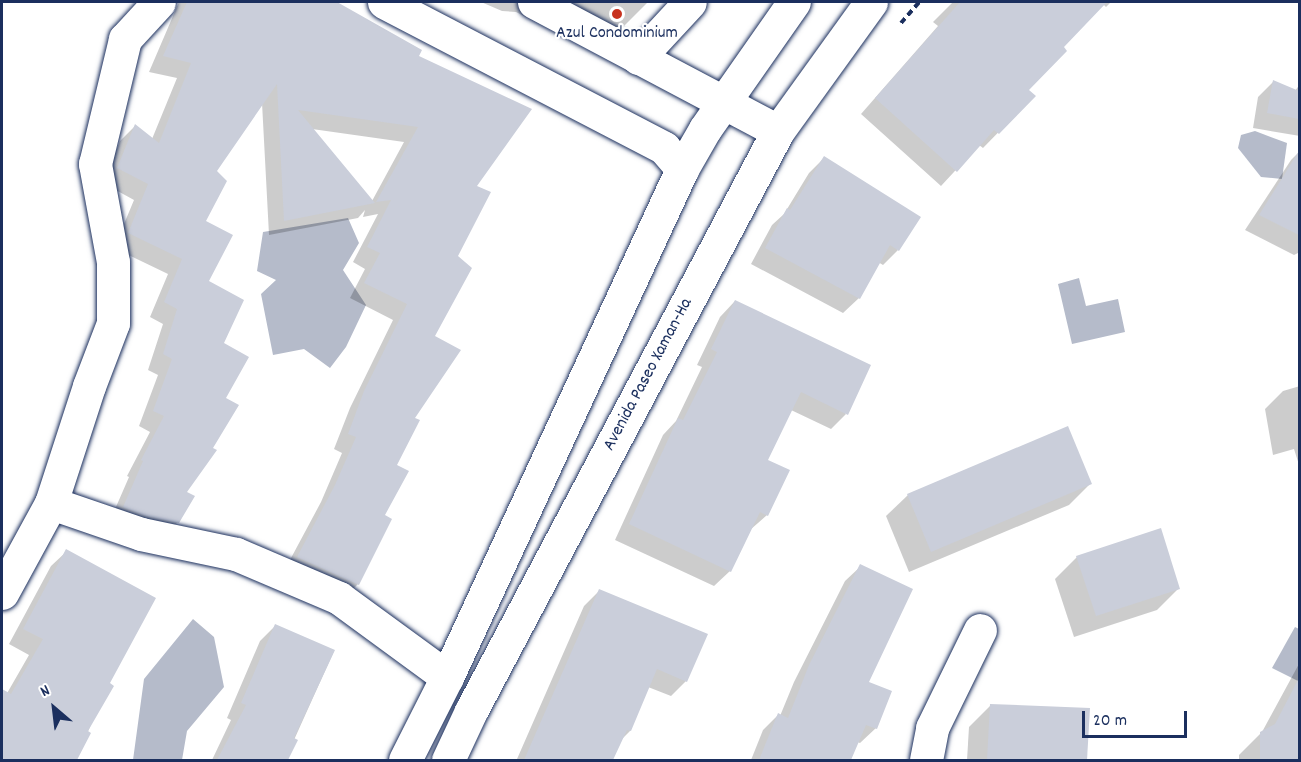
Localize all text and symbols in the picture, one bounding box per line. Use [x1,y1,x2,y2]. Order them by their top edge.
marker: Azul Condominium [610,7,624,21]
place label: Azul Condominium [556,23,678,45]
street label: Avenida Paseo Xaman-Ha [600,295,698,455]
north arrow [24,678,84,738]
text: N [36,680,54,704]
scale bar [1085,699,1190,737]
text: 20 m [1093,709,1127,734]

